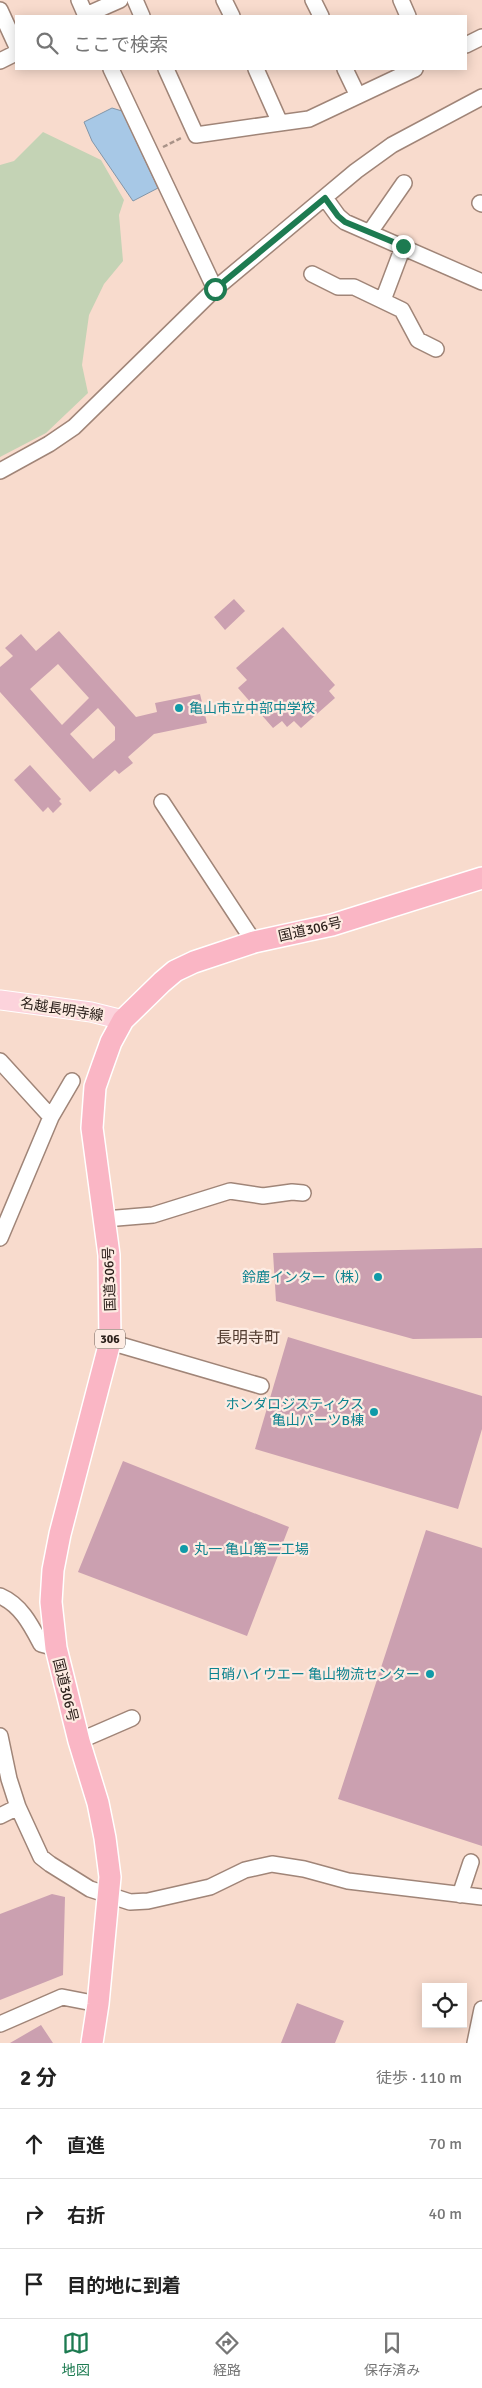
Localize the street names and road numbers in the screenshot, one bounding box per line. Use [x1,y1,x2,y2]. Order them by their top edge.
street label: 国道306号 [277,914,344,945]
street label: 名越長明寺線 [19,995,105,1024]
street label: 国道306号 [100,1246,119,1312]
road number: 306 [95,1330,125,1348]
street label: 国道306号 [49,1657,82,1724]

